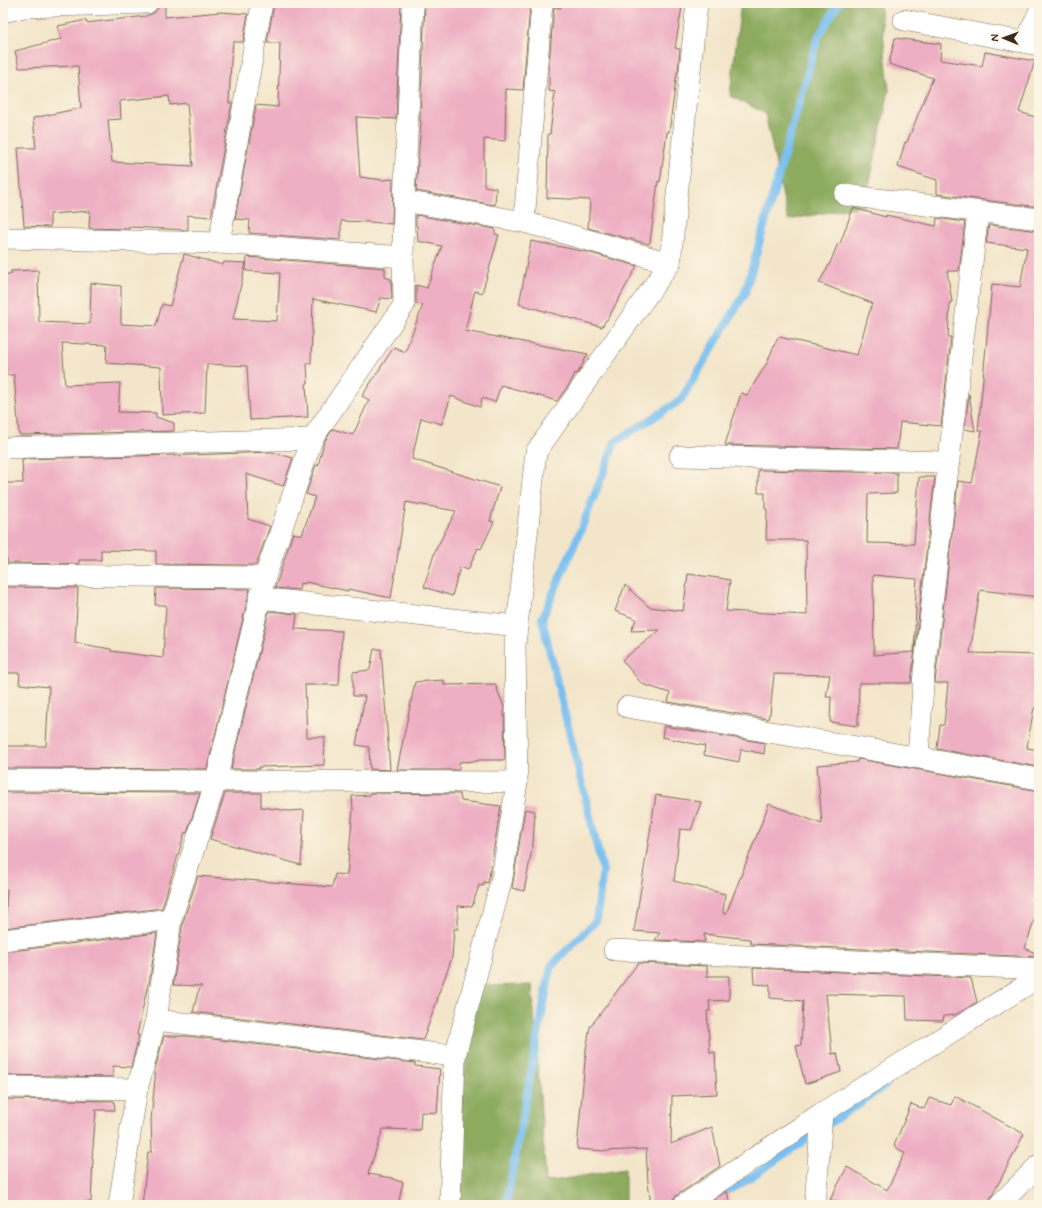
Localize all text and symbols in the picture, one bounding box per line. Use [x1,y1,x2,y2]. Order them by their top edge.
north arrow [984,18,1024,58]
text: N [988,34,1002,42]

